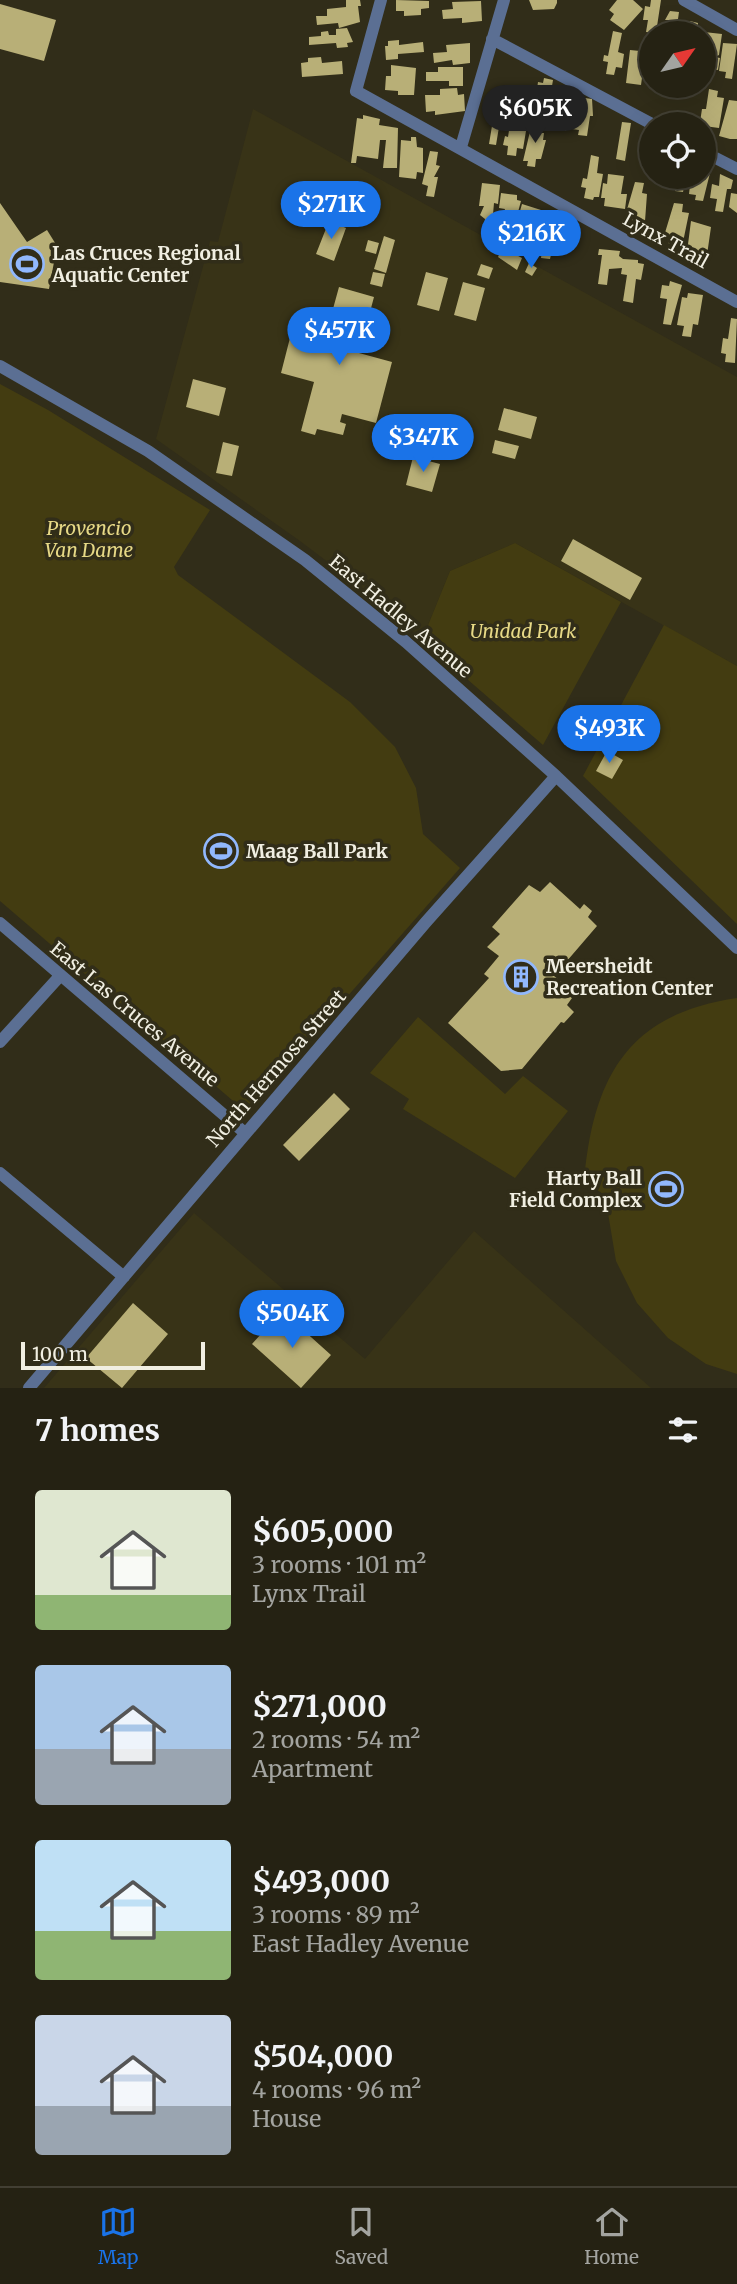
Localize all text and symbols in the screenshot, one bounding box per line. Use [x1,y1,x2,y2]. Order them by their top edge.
north arrow [639,21,716,98]
map controls [639,21,716,189]
pin: $605K [486,86,584,145]
text: $605K [498,93,572,122]
button: locate [639,112,716,189]
pin: $271K [282,182,380,241]
text: $271K [297,189,365,218]
street label: Lynx Trail [619,207,713,273]
pin: $216K [482,210,580,270]
text: $216K [497,218,565,247]
place label: Las Cruces Regional Aquatic Center [51,241,241,287]
sports icon: Las Cruces Regional Aquatic Center [8,245,46,283]
pin: $457K [290,308,388,367]
text: $457K [303,315,375,344]
pin: $347K [374,414,472,474]
text: $347K [388,422,458,451]
park label: Provencio Van Dame [45,516,134,562]
street label: East Hadley Avenue [325,549,477,683]
park label: Unidad Park [470,619,577,643]
pin: $493K [560,706,658,765]
text: $493K [573,713,645,742]
sports icon: Maag Ball Park [202,832,240,870]
place label: Maag Ball Park [246,839,388,863]
street label: East Las Cruces Avenue [46,936,224,1092]
place label: Meersheidt Recreation Center [546,954,713,1000]
building icon: Meersheidt Recreation Center [502,958,540,996]
street label: North Hermosa Street [201,984,351,1152]
place label: Harty Ball Field Complex [509,1166,642,1212]
sports icon: Harty Ball Field Complex [647,1170,685,1208]
pin: $504K [243,1290,341,1350]
text: $504K [255,1298,329,1327]
scale bar [21,1339,205,1371]
text: 100 m [32,1342,88,1366]
text: 7 homes [35,1411,160,1449]
icon: filters [664,1411,702,1449]
text: $605,000 [252,1512,393,1550]
icon: home [91,1518,175,1602]
text: 3 rooms · 101 m² [252,1550,426,1579]
text: Lynx Trail [252,1579,366,1608]
text: $271,000 [252,1687,387,1725]
icon: home [91,1693,175,1777]
text: 2 rooms · 54 m² [252,1725,420,1754]
text: Apartment [252,1754,373,1783]
text: $493,000 [252,1862,390,1900]
icon: home [91,1868,175,1952]
text: 3 rooms · 89 m² [252,1900,420,1929]
text: East Hadley Avenue [252,1929,469,1958]
text: $504,000 [252,2037,393,2075]
icon: home [91,2043,175,2127]
text: 4 rooms · 96 m² [252,2075,421,2104]
text: House [252,2104,321,2133]
tab: Map [98,2203,138,2269]
tab: Saved [334,2203,388,2269]
tab: Home [584,2203,639,2269]

